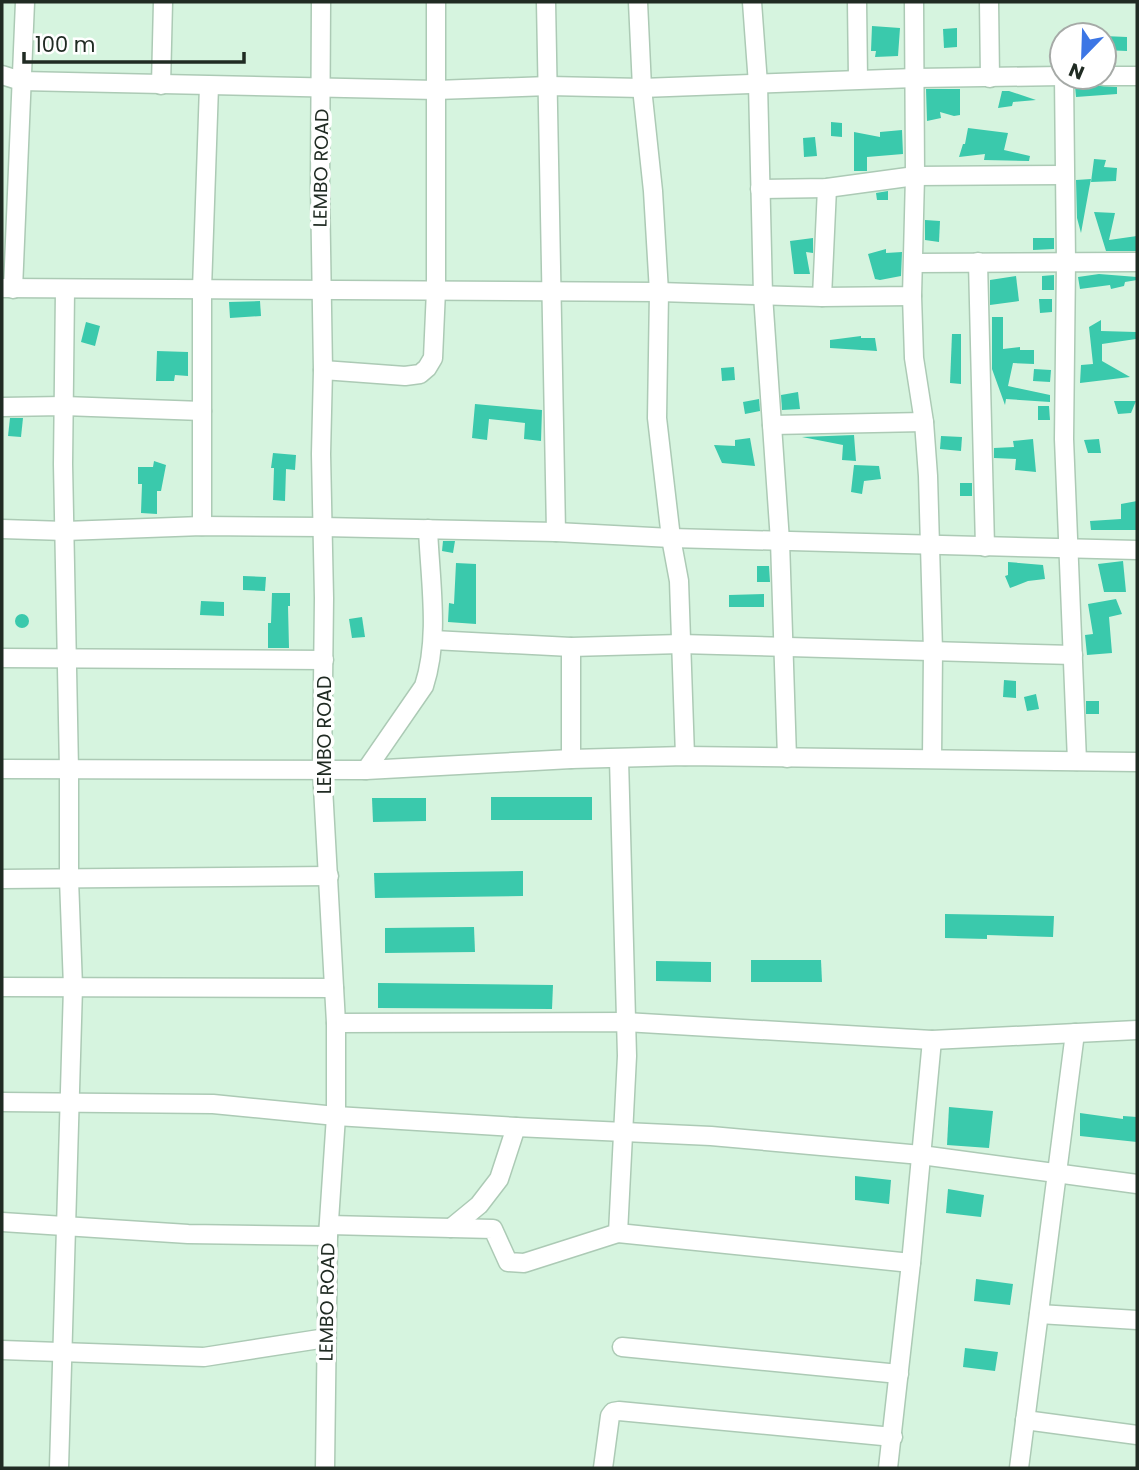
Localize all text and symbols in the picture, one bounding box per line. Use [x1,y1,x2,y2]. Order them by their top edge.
scale bar [24,21,245,65]
north arrow [1048,21,1118,91]
text: 100 m [35,30,95,59]
text: N [1065,56,1088,86]
street label: LEMBO ROAD [306,108,336,228]
street label: LEMBO ROAD [311,676,338,794]
street label: LEMBO ROAD [312,1242,342,1362]

